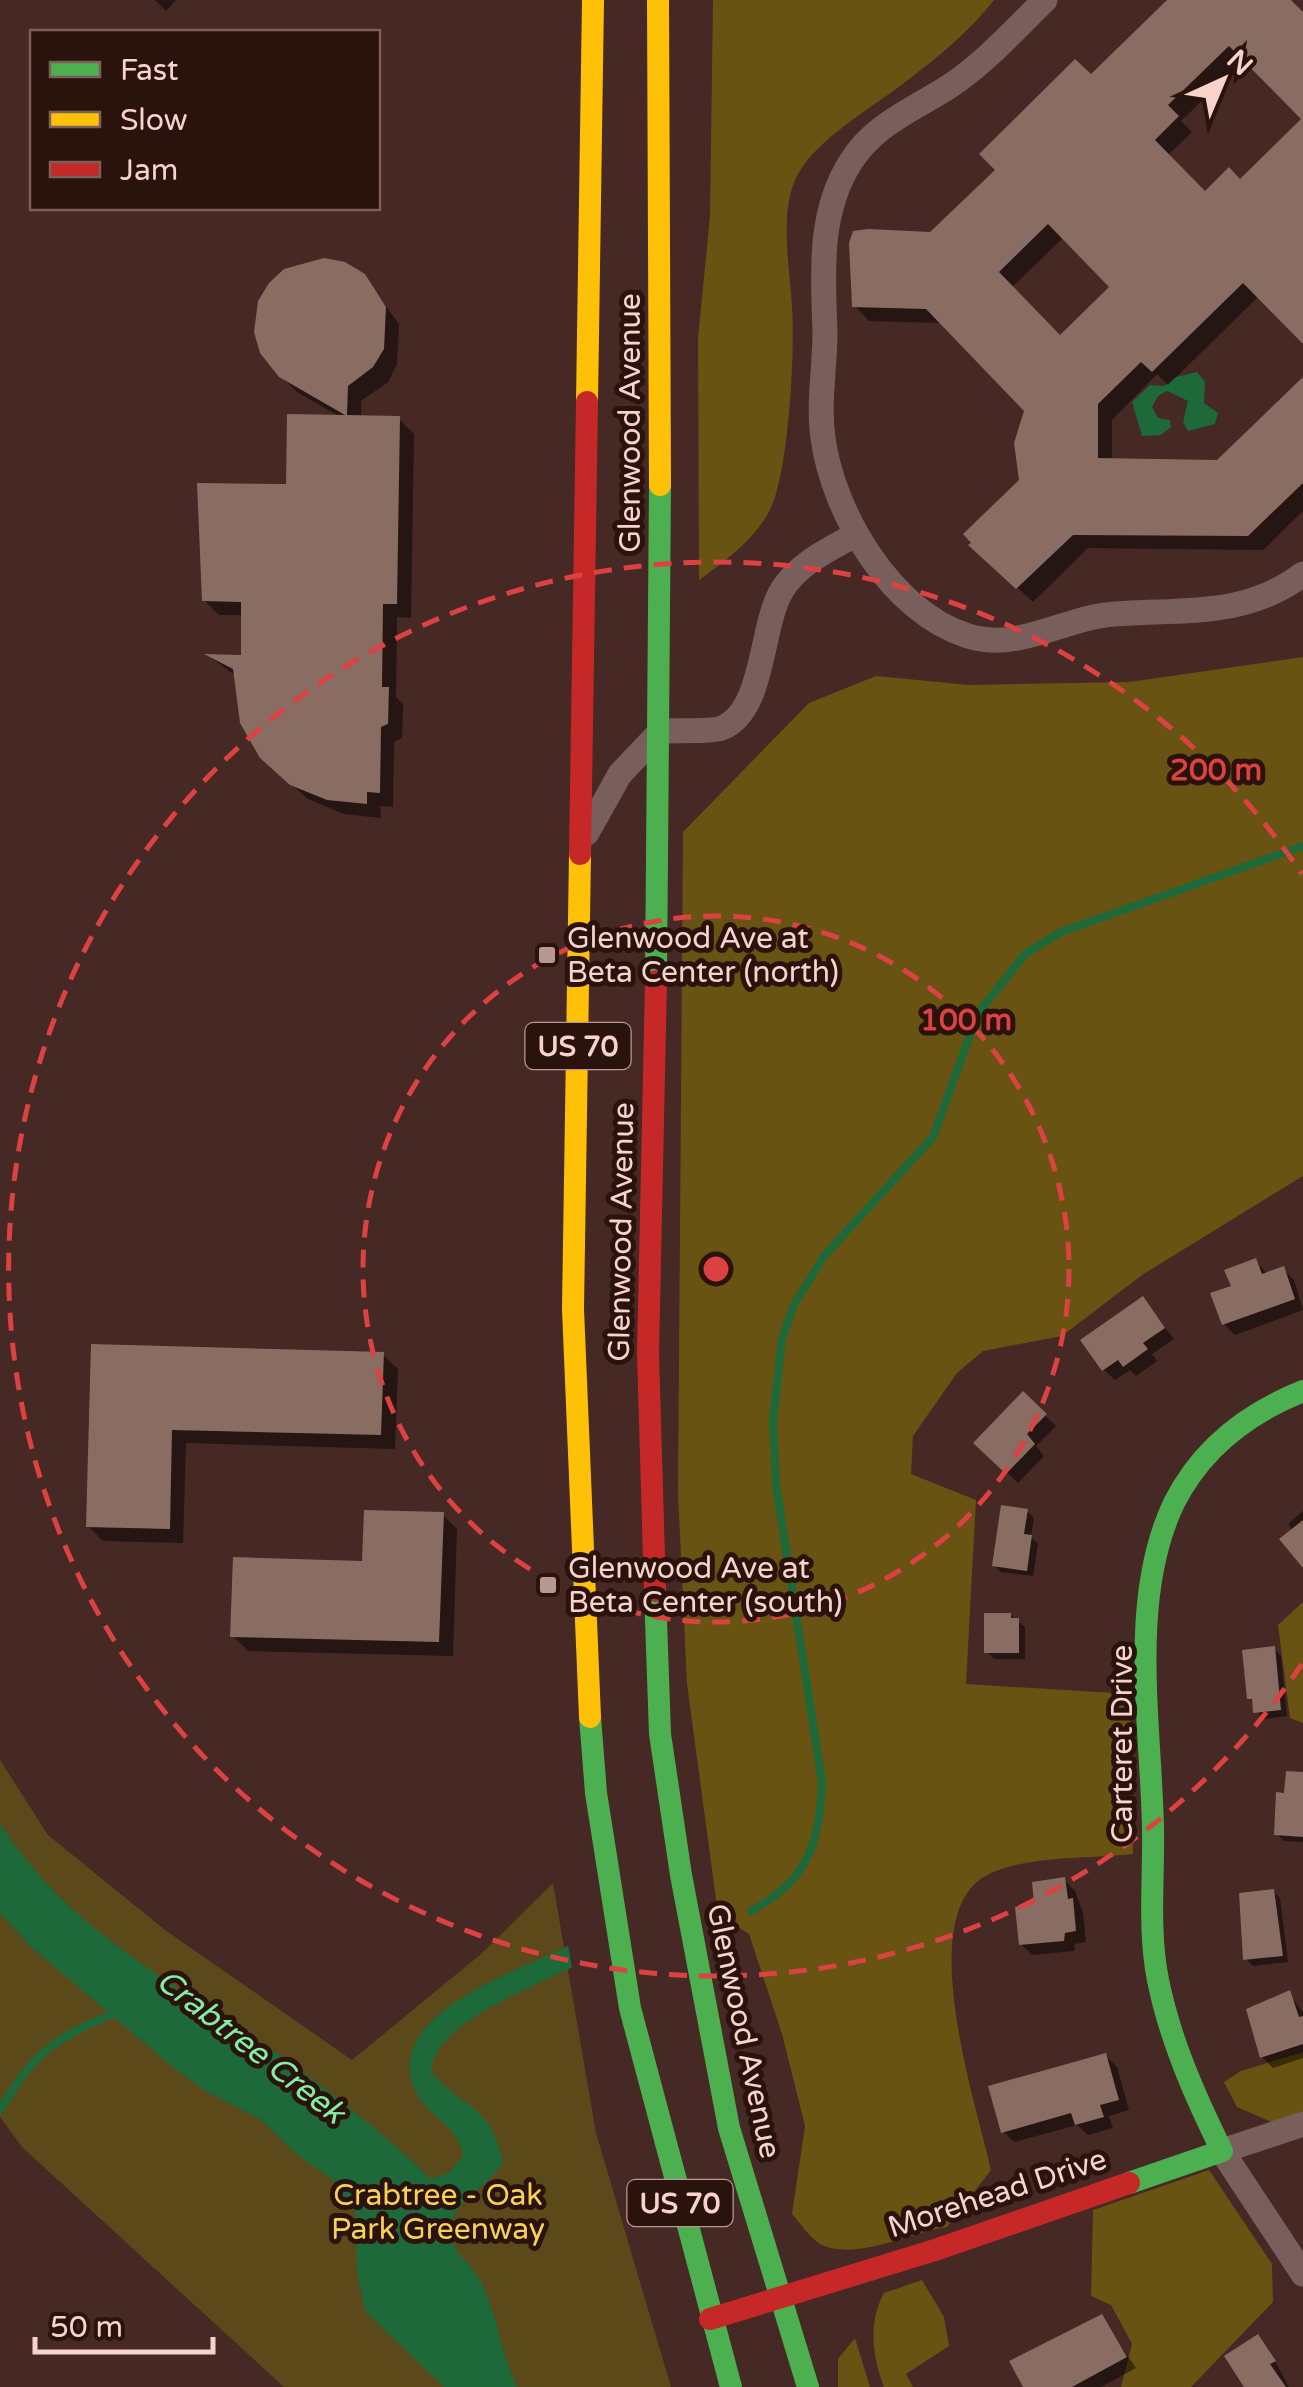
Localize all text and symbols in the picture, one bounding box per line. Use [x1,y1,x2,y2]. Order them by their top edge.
legend [30,30,380,210]
north arrow [1173,30,1273,130]
text: N [1220,43,1260,83]
text: Fast [120,52,179,89]
text: Slow [120,102,188,139]
text: Jam [120,152,178,189]
street label: Glenwood Avenue [612,293,649,553]
text: 200 m [1170,752,1262,789]
place label: Glenwood Ave at Beta Center (north) [567,920,839,991]
marker: Glenwood Ave at Beta Center (north) [536,944,558,966]
text: 100 m [920,1002,1012,1039]
road number: US 70 [526,1023,630,1069]
street label: Glenwood Avenue [601,1102,642,1362]
centre of rings [698,1251,734,1287]
place label: Glenwood Ave at Beta Center (south) [568,1550,843,1621]
marker: Glenwood Ave at Beta Center (south) [537,1574,559,1596]
street label: Carteret Drive [1104,1645,1141,1843]
street label: Glenwood Avenue [698,1900,789,2162]
water label: Crabtree Creek [149,1962,354,2134]
street label: Morehead Drive [883,2141,1111,2246]
park label: Crabtree - Oak Park Greenway [331,2177,545,2248]
road number: US 70 [628,2180,732,2226]
scale bar [35,2292,212,2354]
text: 50 m [50,2309,123,2346]

